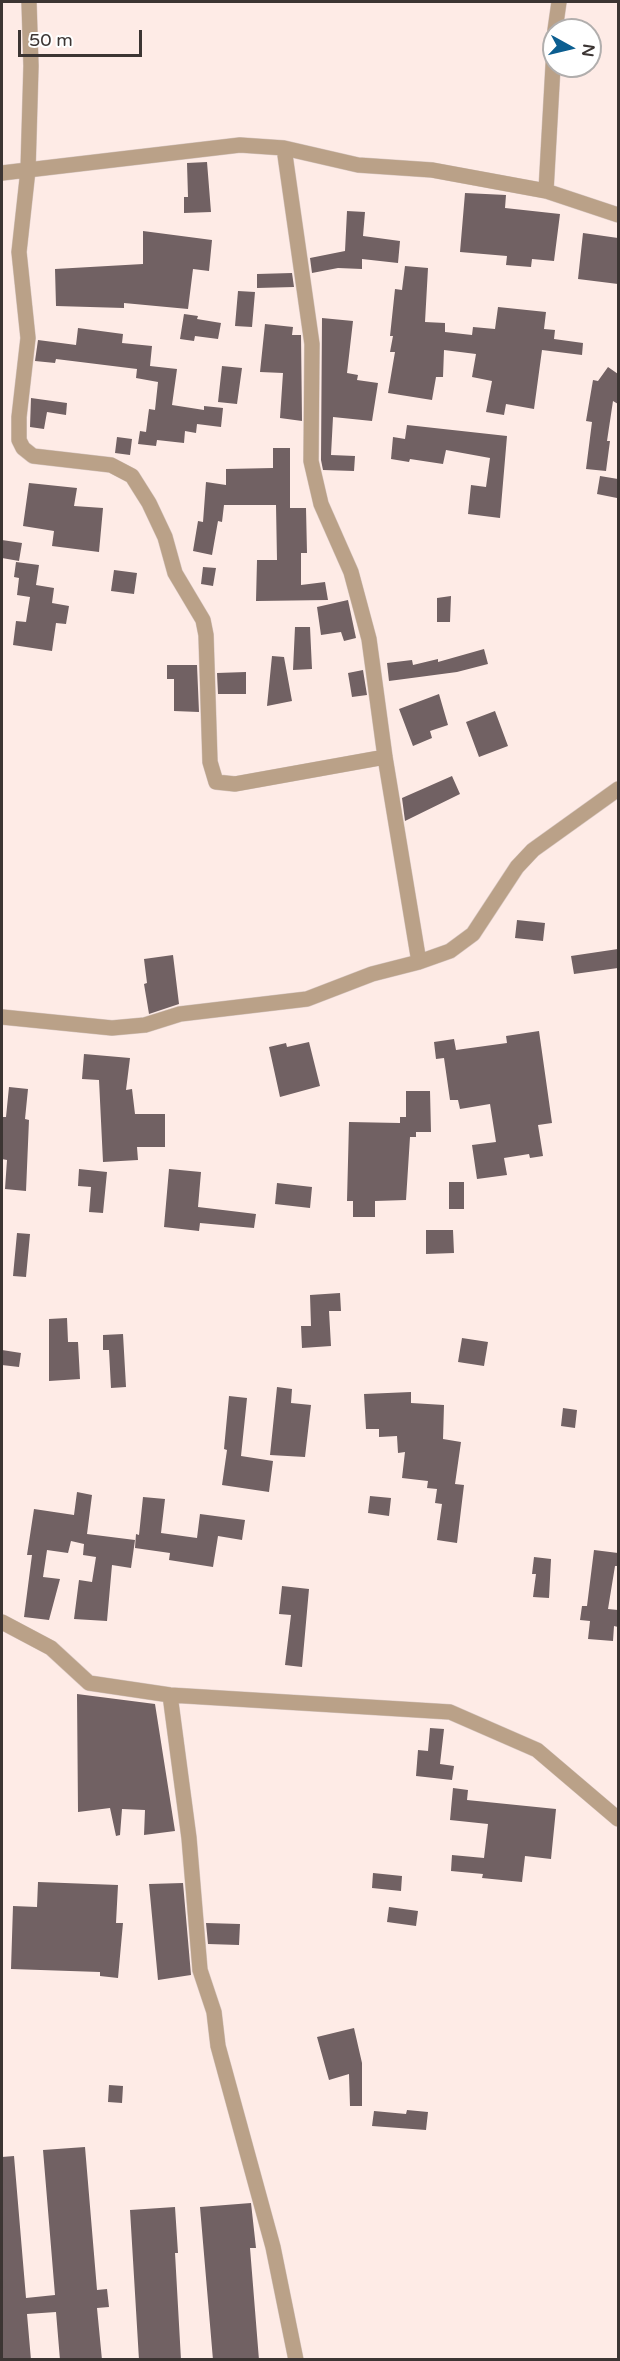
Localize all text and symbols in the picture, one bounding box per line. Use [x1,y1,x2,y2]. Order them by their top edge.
scale bar [21,18,146,56]
north arrow [542,18,602,78]
text: 50 m [29,29,73,51]
text: N [577,42,599,58]

